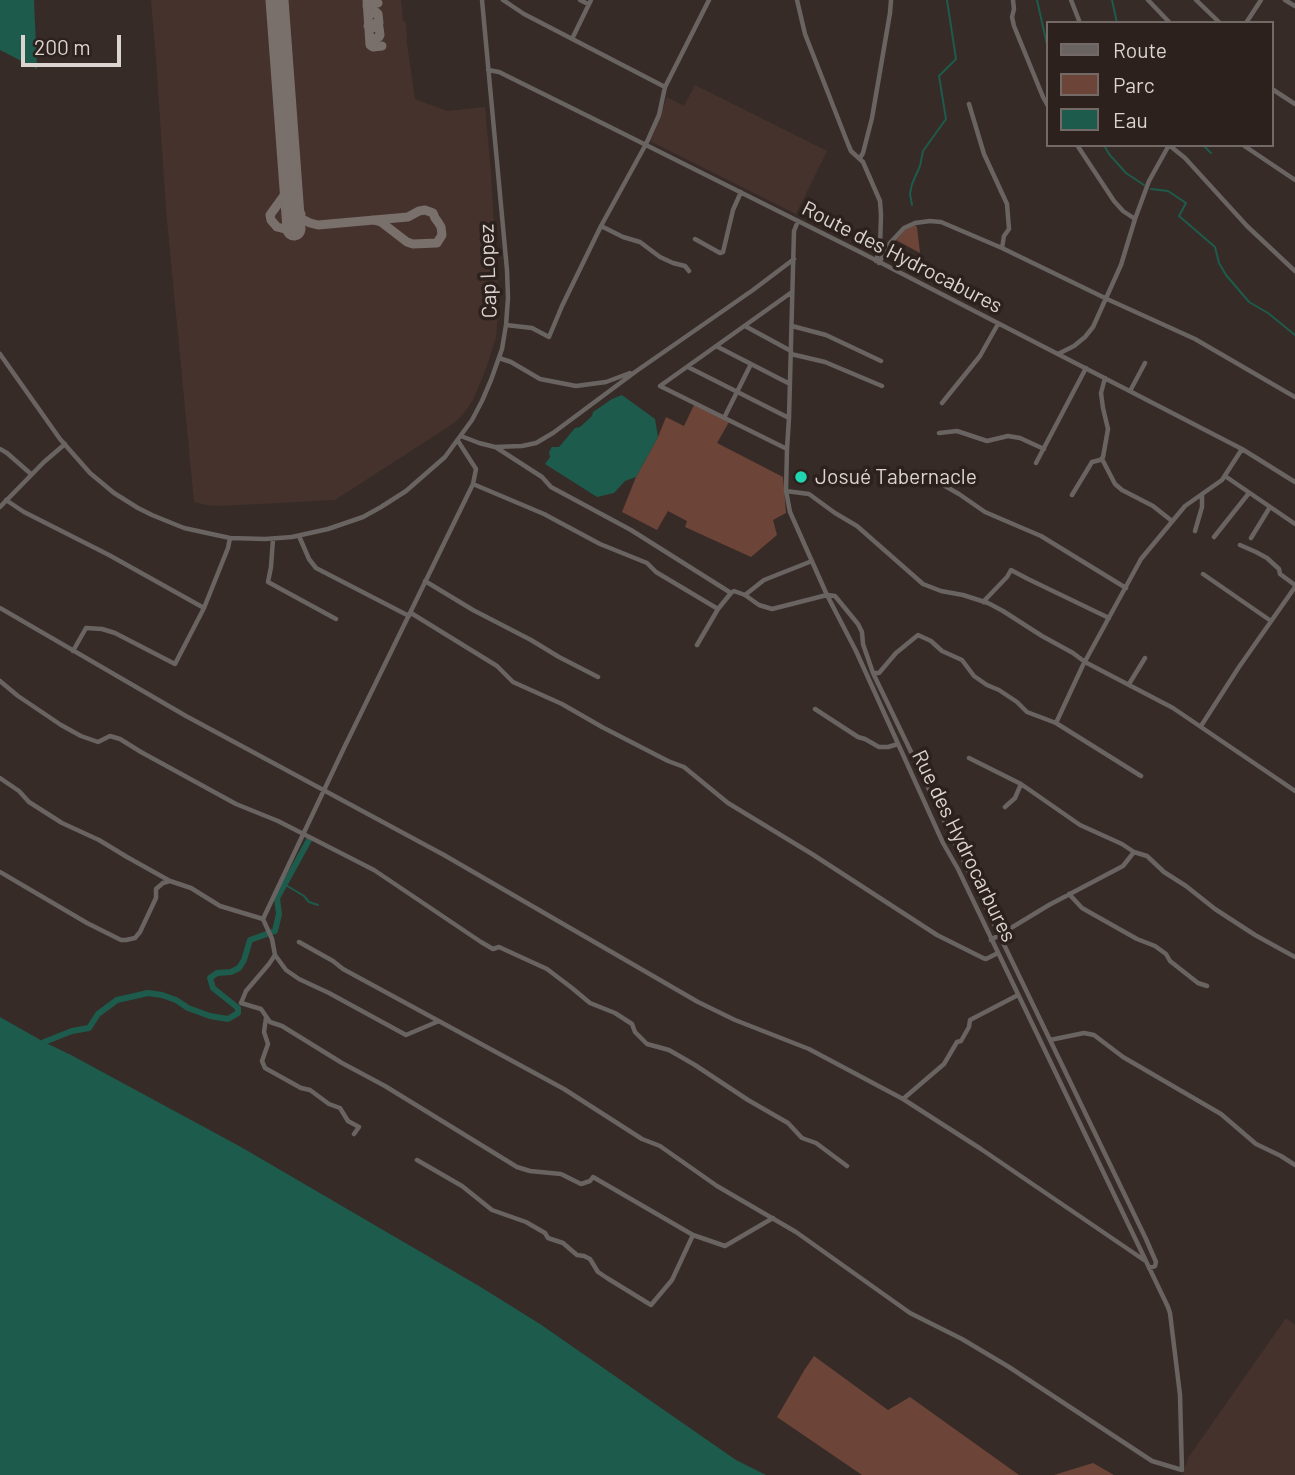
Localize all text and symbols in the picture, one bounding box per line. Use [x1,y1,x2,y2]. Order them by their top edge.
scale bar [24,21,124,65]
legend [1046,21,1274,147]
text: 200 m [34,34,91,59]
text: Route [1113,37,1167,62]
text: Parc [1113,72,1155,97]
text: Eau [1113,107,1148,132]
street label: Route des Hydrocabures [798,195,1006,319]
street label: Cap Lopez [474,223,502,319]
place label: Josué Tabernacle [815,464,977,490]
marker: Josué Tabernacle [793,469,809,485]
street label: Rue des Hydrocarbures [907,746,1021,946]

